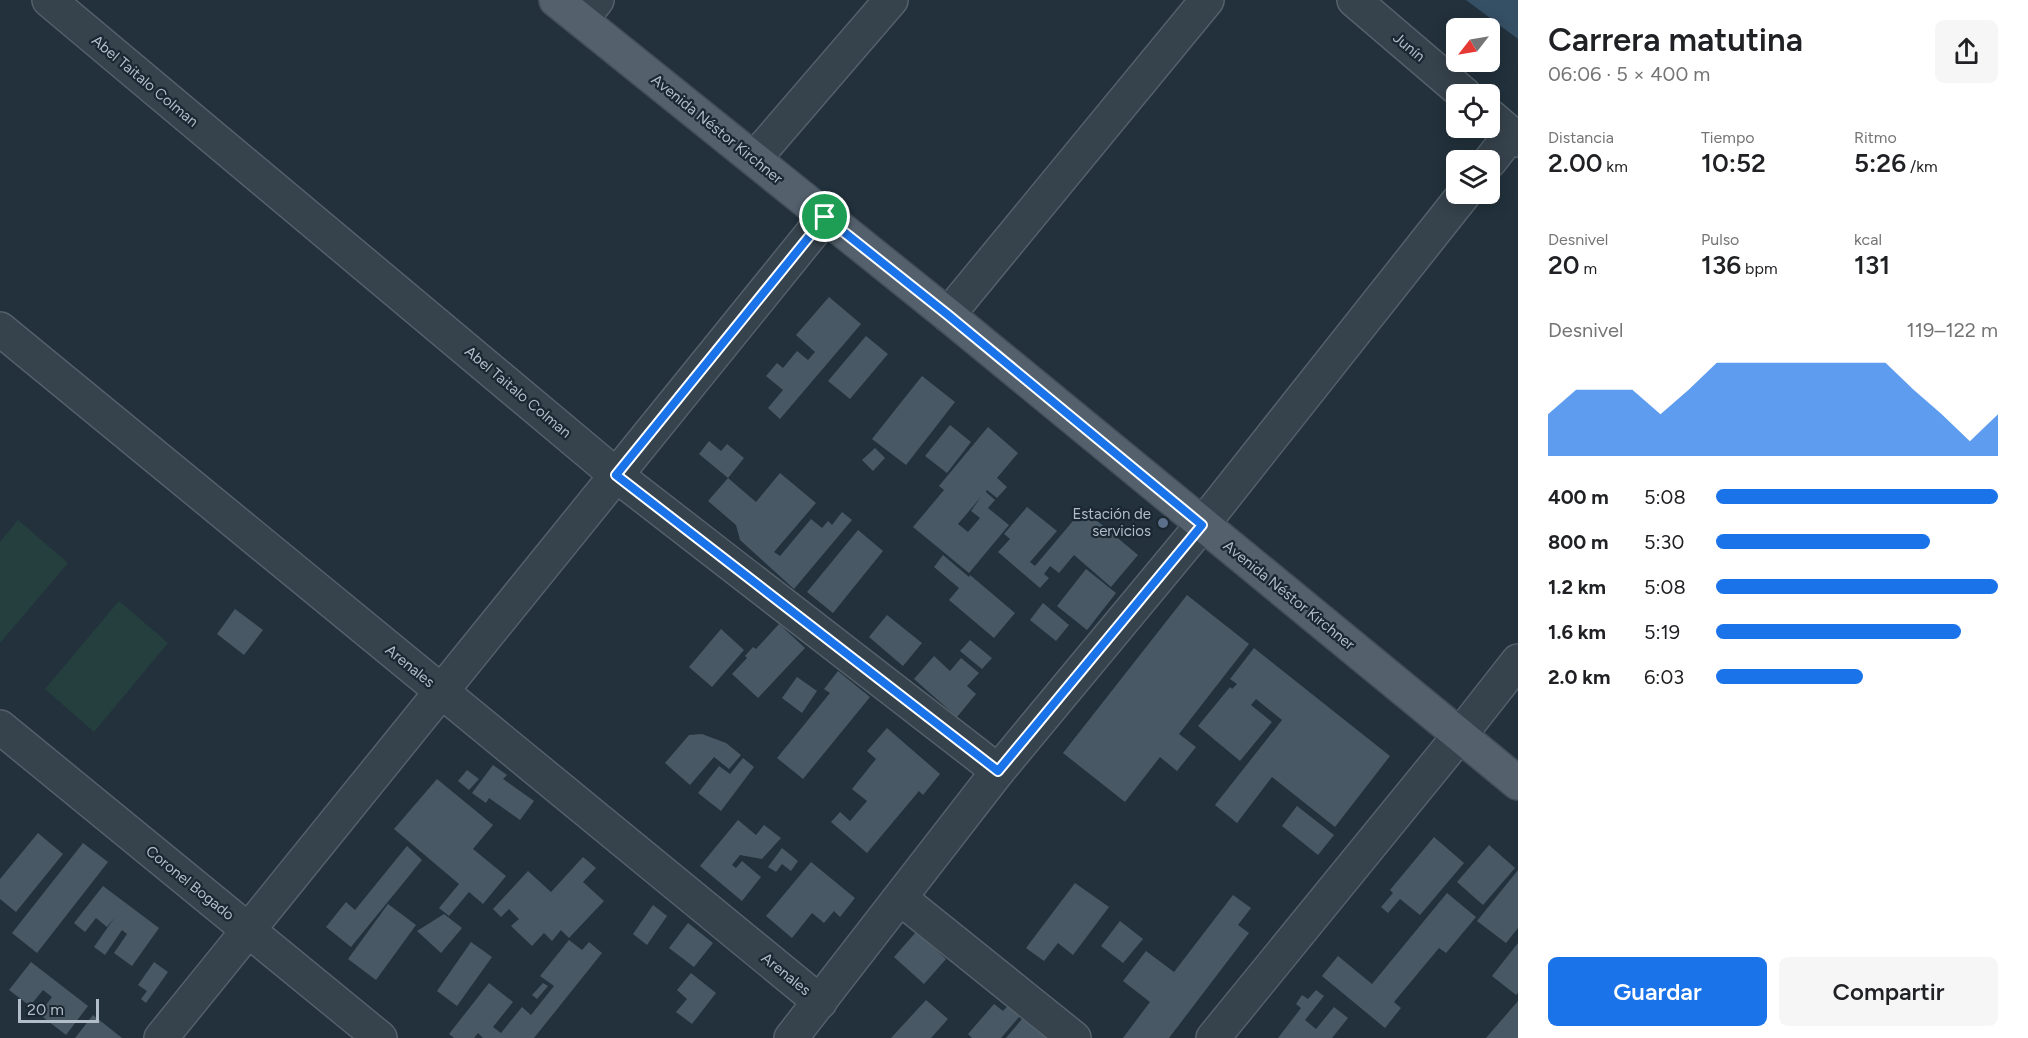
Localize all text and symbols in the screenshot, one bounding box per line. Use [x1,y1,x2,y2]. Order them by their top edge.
north arrow [1446,18,1500,72]
map controls [1446,18,1500,204]
text: Carrera matutina [1548,20,1803,59]
button: share [1935,20,1998,83]
street label: Junín [1389,28,1429,66]
street label: Abel Taitalo Colman [88,31,202,131]
text: 06:06 · 5 × 400 m [1548,62,1710,86]
street label: Avenida Néstor Kirchner [648,71,786,187]
button: locate [1446,84,1500,138]
text: Distancia [1548,128,1614,147]
text: Tiempo [1701,128,1755,147]
text: Ritmo [1854,128,1897,147]
text: 2.00 [1548,147,1602,179]
text: 10:52 [1701,147,1766,179]
text: 5:26 [1854,147,1906,179]
button: layers [1446,150,1500,204]
text: km [1602,157,1628,176]
text: /km [1906,157,1938,176]
pin [799,191,850,242]
icon: arrive [808,200,841,233]
text: Desnivel [1548,230,1608,249]
text: Pulso [1701,230,1739,249]
text: kcal [1854,230,1882,249]
text: 20 [1548,249,1580,281]
text: 136 [1701,249,1741,281]
text: 131 [1854,249,1890,281]
text: m [1580,259,1597,278]
text: bpm [1741,259,1778,278]
text: Desnivel [1548,318,1623,342]
text: 119–122 m [1907,318,1998,342]
street label: Abel Taitalo Colman [461,342,575,442]
text: 400 m [1548,485,1609,509]
text: 5:08 [1644,485,1686,509]
place label: Estación de servicios [1072,505,1151,540]
marker: Estación de servicios [1156,516,1170,530]
text: 800 m [1548,530,1608,554]
text: 5:30 [1644,530,1684,554]
street label: Avenida Néstor Kirchner [1220,537,1358,653]
text: 1.2 km [1548,575,1606,599]
text: 5:08 [1644,575,1686,599]
text: 1.6 km [1548,620,1606,644]
text: 5:19 [1644,620,1680,644]
street label: Arenales [382,641,438,691]
text: 2.0 km [1548,665,1610,689]
text: 6:03 [1644,665,1684,689]
street label: Coronel Bogado [142,842,238,924]
street label: Arenales [758,949,814,999]
button: Guardar [1548,957,1767,1026]
button: Compartir [1779,957,1998,1026]
scale bar [18,996,99,1024]
text: 20 m [27,1000,64,1019]

